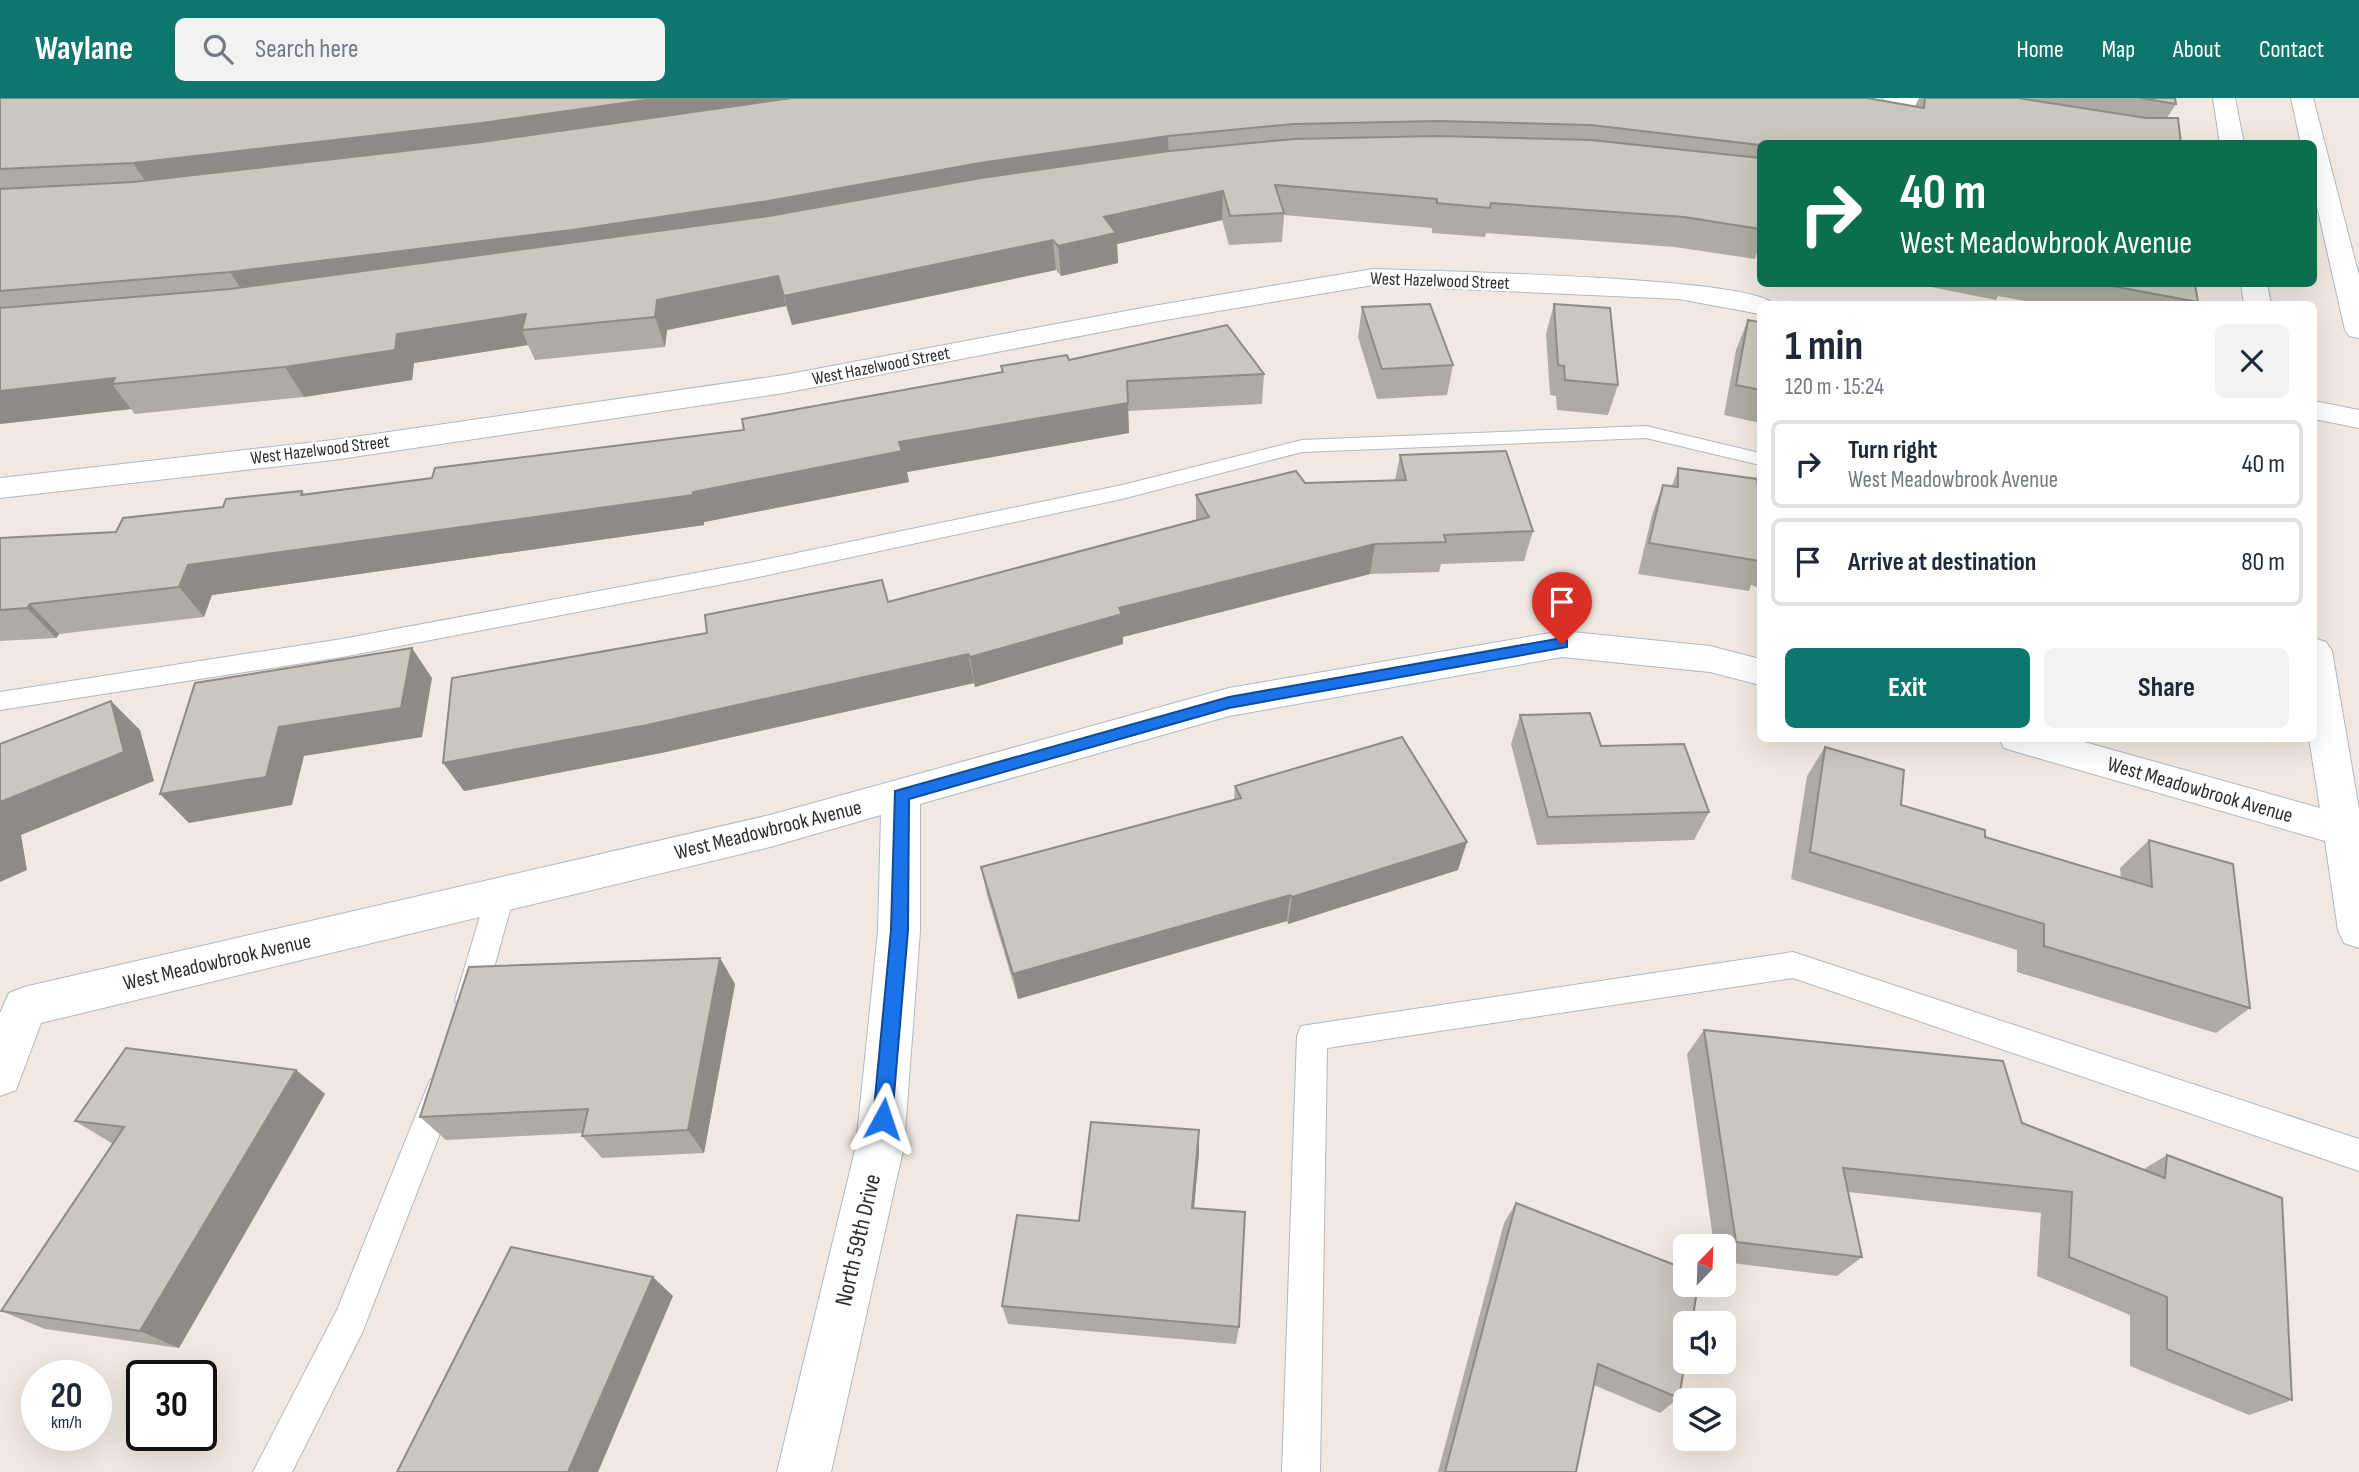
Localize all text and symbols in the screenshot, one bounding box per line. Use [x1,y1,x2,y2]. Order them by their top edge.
search box [175,18,665,81]
text: Waylane [35,29,133,69]
icon: search [199,30,237,68]
text: Search here [255,34,358,65]
text: Home [2016,35,2064,64]
text: Map [2102,35,2135,64]
text: About [2173,35,2221,64]
text: Contact [2259,35,2324,64]
text: 40 m [1900,164,1986,223]
icon: right [1785,168,1876,259]
text: West Meadowbrook Avenue [1900,224,2192,263]
street label: West Hazelwood Street [1370,268,1511,294]
text: 1 min [1785,321,1863,372]
button: close [2215,324,2289,398]
street label: West Hazelwood Street [810,342,952,390]
text: 120 m · 15:24 [1785,373,1884,401]
street label: West Hazelwood Street [249,431,391,469]
text: Turn right [1848,435,1937,466]
icon: right [1789,445,1827,483]
text: 40 m [2242,449,2285,480]
text: West Meadowbrook Avenue [1848,466,2058,494]
icon: arrive [1789,543,1827,581]
text: Arrive at destination [1848,547,2036,578]
text: 80 m [2241,547,2285,578]
pin [1532,572,1592,644]
icon: arrive [1543,583,1581,621]
button: Exit [1785,648,2030,728]
button: Share [2044,648,2289,728]
street label: West Meadowbrook Avenue [2104,752,2296,828]
street label: West Meadowbrook Avenue [672,795,864,865]
street label: West Meadowbrook Avenue [121,928,313,996]
position arrow [846,1082,920,1156]
street label: North 59th Drive [829,1171,887,1309]
north arrow [1673,1234,1736,1297]
map controls [1673,1234,1736,1451]
button: sound [1673,1311,1736,1374]
speed limit sign: 30 [126,1360,217,1451]
text: 20 [51,1375,83,1418]
button: layers [1673,1388,1736,1451]
text: km/h [51,1412,82,1433]

